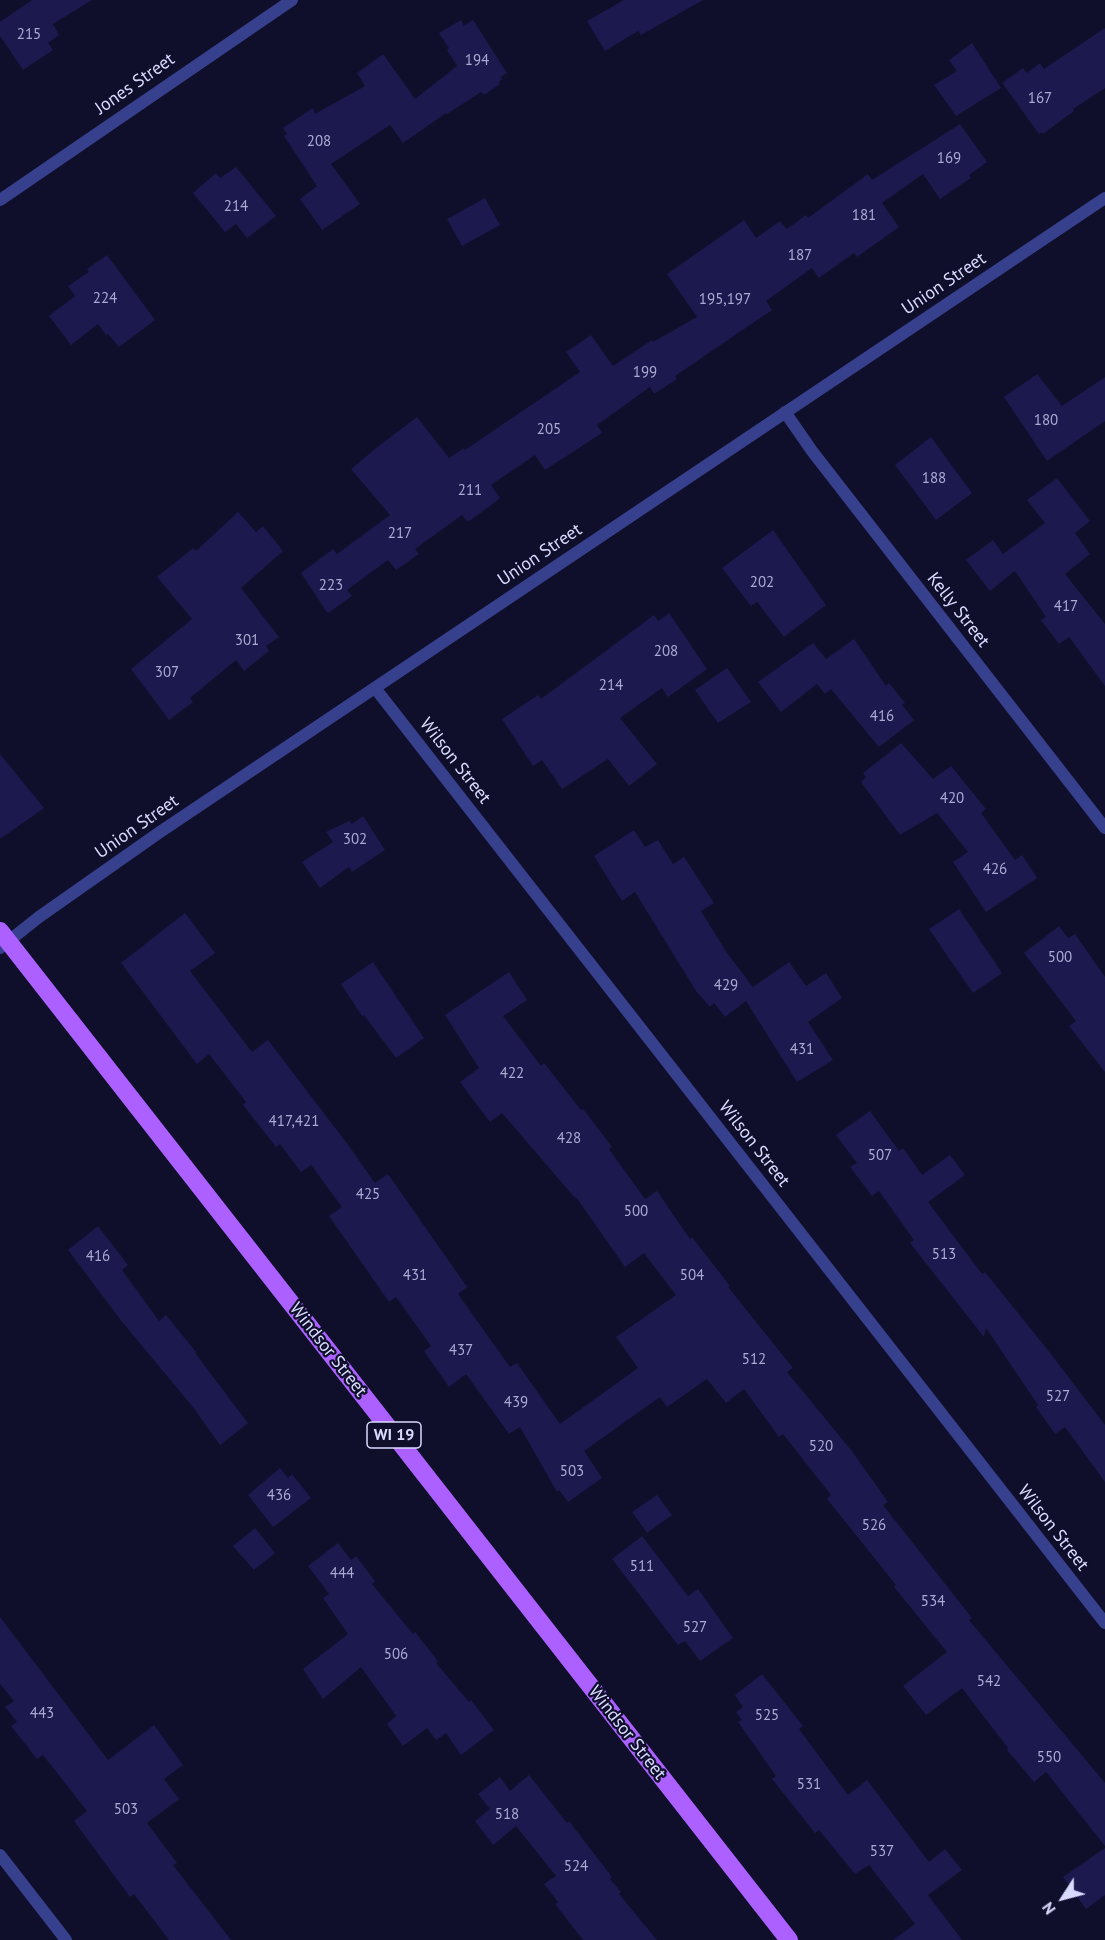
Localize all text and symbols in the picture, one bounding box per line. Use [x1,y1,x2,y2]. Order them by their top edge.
house number: 215 [17,26,41,44]
street label: Jones Street [91,49,179,119]
house number: 194 [465,52,489,70]
house number: 167 [1028,90,1052,108]
house number: 208 [307,133,331,151]
house number: 169 [937,150,961,168]
house number: 214 [224,198,248,216]
house number: 181 [852,207,876,225]
house number: 187 [788,247,812,265]
street label: Union Street [898,248,990,320]
house number: 224 [93,290,117,308]
house number: 195,197 [699,291,751,309]
house number: 199 [633,364,657,382]
house number: 180 [1034,412,1058,430]
house number: 205 [537,421,561,439]
house number: 188 [922,470,946,488]
house number: 211 [458,482,482,500]
street label: Union Street [494,519,586,591]
house number: 217 [388,525,412,543]
street label: Kelly Street [922,568,994,652]
house number: 202 [750,574,774,592]
house number: 223 [319,577,343,595]
house number: 417 [1054,598,1078,616]
house number: 301 [235,632,259,650]
house number: 208 [654,643,678,661]
house number: 307 [155,664,179,682]
house number: 214 [599,677,623,695]
house number: 416 [870,708,894,726]
street label: Wilson Street [415,714,495,808]
street label: Union Street [91,790,183,864]
house number: 420 [940,790,964,808]
house number: 302 [343,831,367,849]
house number: 426 [983,861,1007,879]
house number: 500 [1048,949,1072,967]
house number: 429 [714,977,738,995]
house number: 431 [790,1041,814,1059]
house number: 422 [500,1065,524,1083]
street label: Wilson Street [714,1097,794,1191]
house number: 417,421 [269,1113,319,1131]
house number: 428 [557,1130,581,1148]
house number: 507 [868,1147,892,1165]
house number: 425 [356,1186,380,1204]
house number: 500 [624,1203,648,1221]
house number: 513 [932,1246,956,1264]
house number: 416 [86,1248,110,1266]
house number: 431 [403,1267,427,1285]
house number: 504 [680,1267,704,1285]
street label: Windsor Street [285,1299,371,1401]
house number: 437 [449,1342,473,1360]
house number: 512 [742,1351,766,1369]
house number: 527 [1046,1388,1070,1406]
house number: 439 [504,1394,528,1412]
road number: WI 19 [367,1422,421,1448]
house number: 520 [809,1438,833,1456]
house number: 503 [560,1463,584,1481]
street label: Wilson Street [1013,1481,1093,1575]
house number: 436 [267,1487,291,1505]
house number: 526 [862,1517,886,1535]
house number: 511 [630,1558,654,1576]
house number: 444 [330,1565,354,1583]
house number: 534 [921,1593,945,1611]
house number: 527 [683,1619,707,1637]
house number: 506 [384,1646,408,1664]
house number: 542 [977,1673,1001,1691]
street label: Windsor Street [584,1682,670,1784]
house number: 443 [30,1705,54,1723]
house number: 525 [755,1707,779,1725]
house number: 550 [1037,1749,1061,1767]
house number: 531 [797,1776,821,1794]
house number: 503 [114,1801,138,1819]
house number: 518 [495,1806,519,1824]
house number: 537 [870,1843,894,1861]
house number: 524 [564,1858,588,1876]
north arrow [1033,1868,1093,1928]
text: N [1037,1898,1060,1919]

